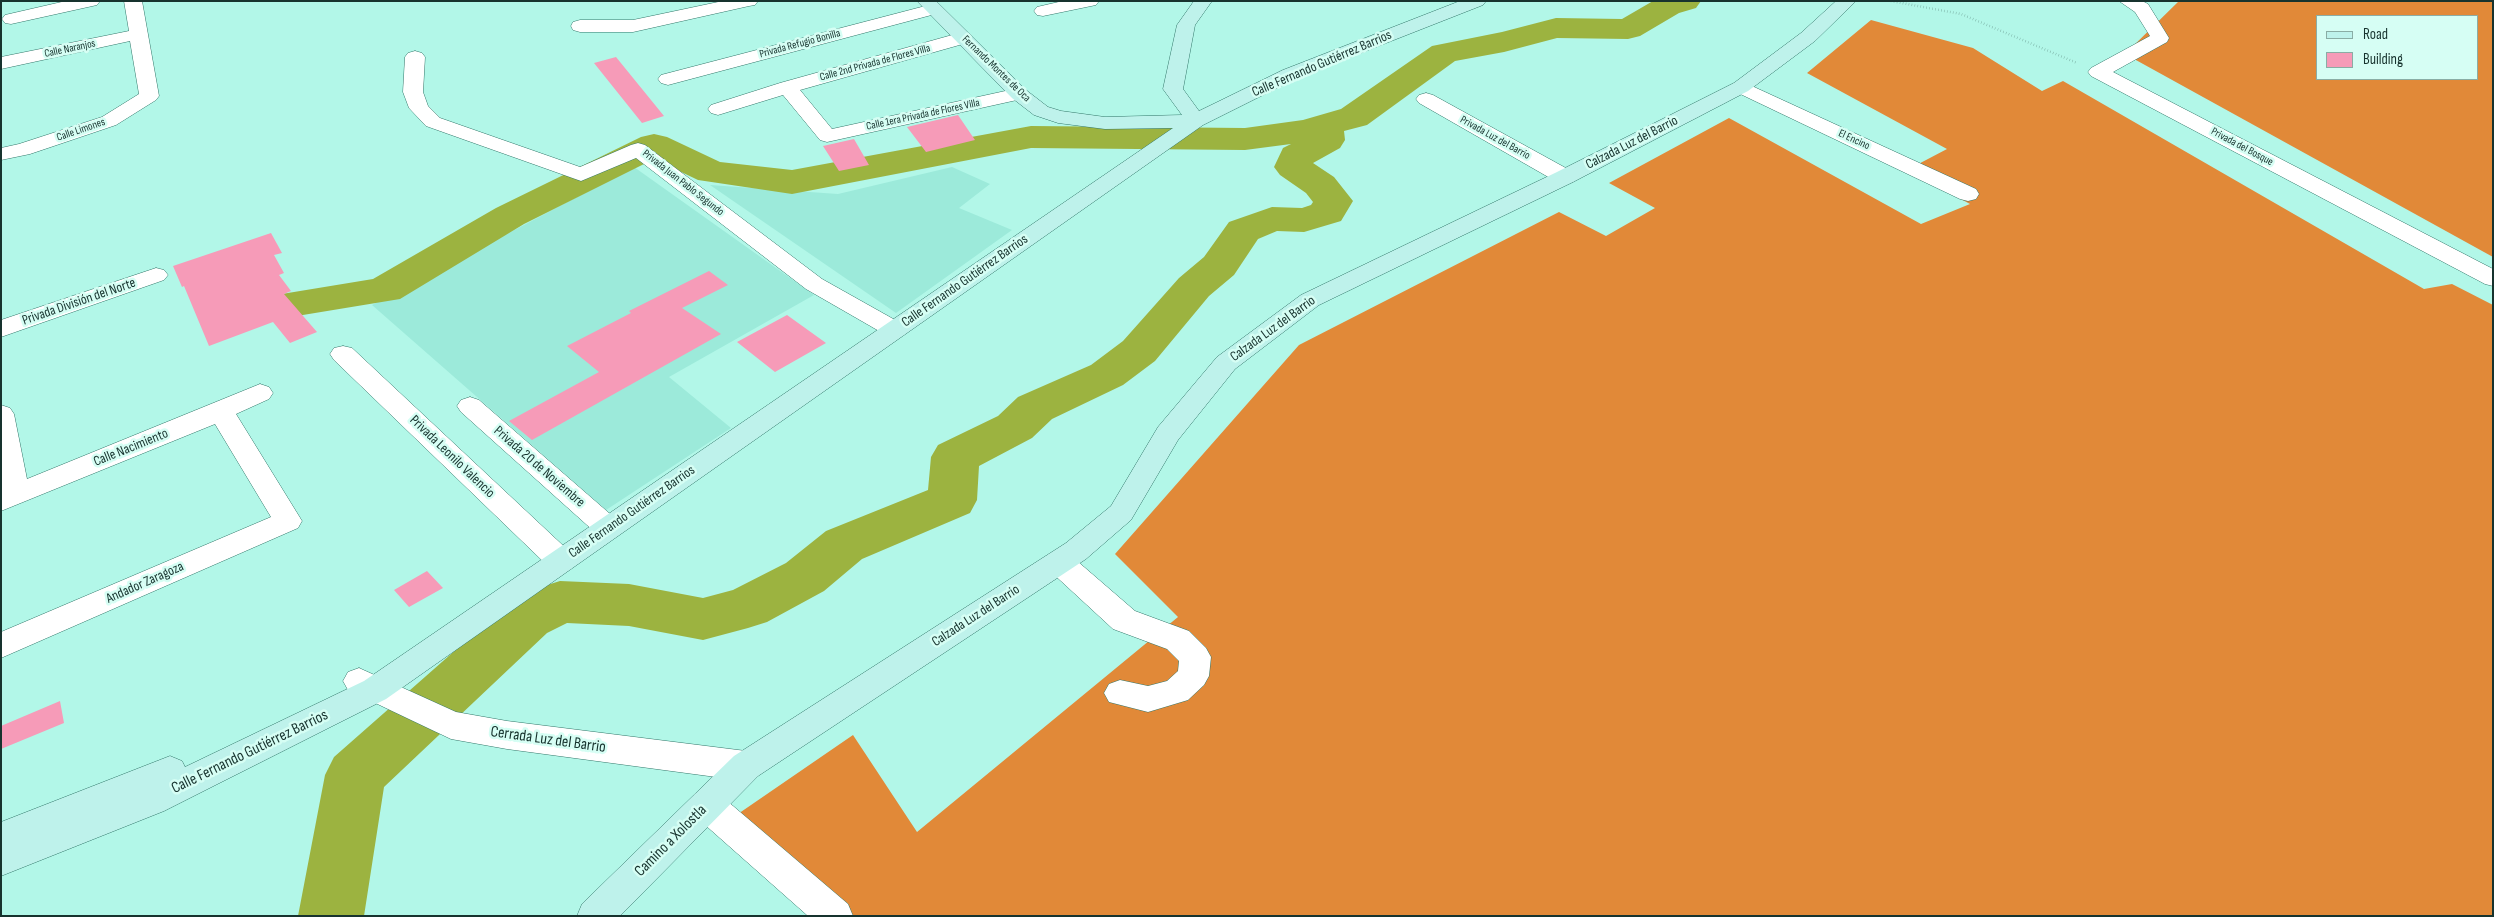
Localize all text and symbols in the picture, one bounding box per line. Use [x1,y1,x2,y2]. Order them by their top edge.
legend [2316,15,2479,80]
text: Road [2363,25,2388,44]
street label: Privada Refugio Bonilla [758,27,842,61]
street label: Calle Fernando Gutiérrez Barrios [1250,27,1394,101]
street label: Fernando Montes de Oca [959,33,1033,105]
street label: Calle Naranjos [43,37,97,61]
street label: Calle 2nd Privada de Flores Villa [818,42,932,84]
text: Building [2363,50,2403,69]
street label: Calle 1era Privada de Flores Villa [865,97,981,133]
street label: Privada Luz del Barrio [1458,113,1532,163]
street label: Calzada Luz del Barrio [1583,113,1681,173]
street label: Calle Limones [55,116,107,144]
street label: Privada del Bosque [2209,125,2275,169]
street label: El Encino [1836,127,1872,153]
street label: Privada Juan Pablo Segundo [640,147,726,219]
street label: Calle Fernando Gutiérrez Barrios [899,231,1031,331]
street label: Privada División del Norte [20,275,138,329]
street label: Calzada Luz del Barrio [1227,292,1319,366]
street label: Privada Leonilo Valencio [406,412,498,502]
street label: Privada 20 de Noviembre [490,423,588,511]
street label: Calle Nacimiento [91,425,171,471]
street label: Calle Fernando Gutiérrez Barrios [566,462,698,562]
street label: Andador Zaragoza [104,558,186,608]
street label: Calzada Luz del Barrio [929,581,1023,651]
street label: Calle Fernando Gutiérrez Barrios [169,706,331,798]
street label: Cerrada Luz del Barrio [489,722,607,758]
street label: Camino a Xolostla [631,801,711,881]

